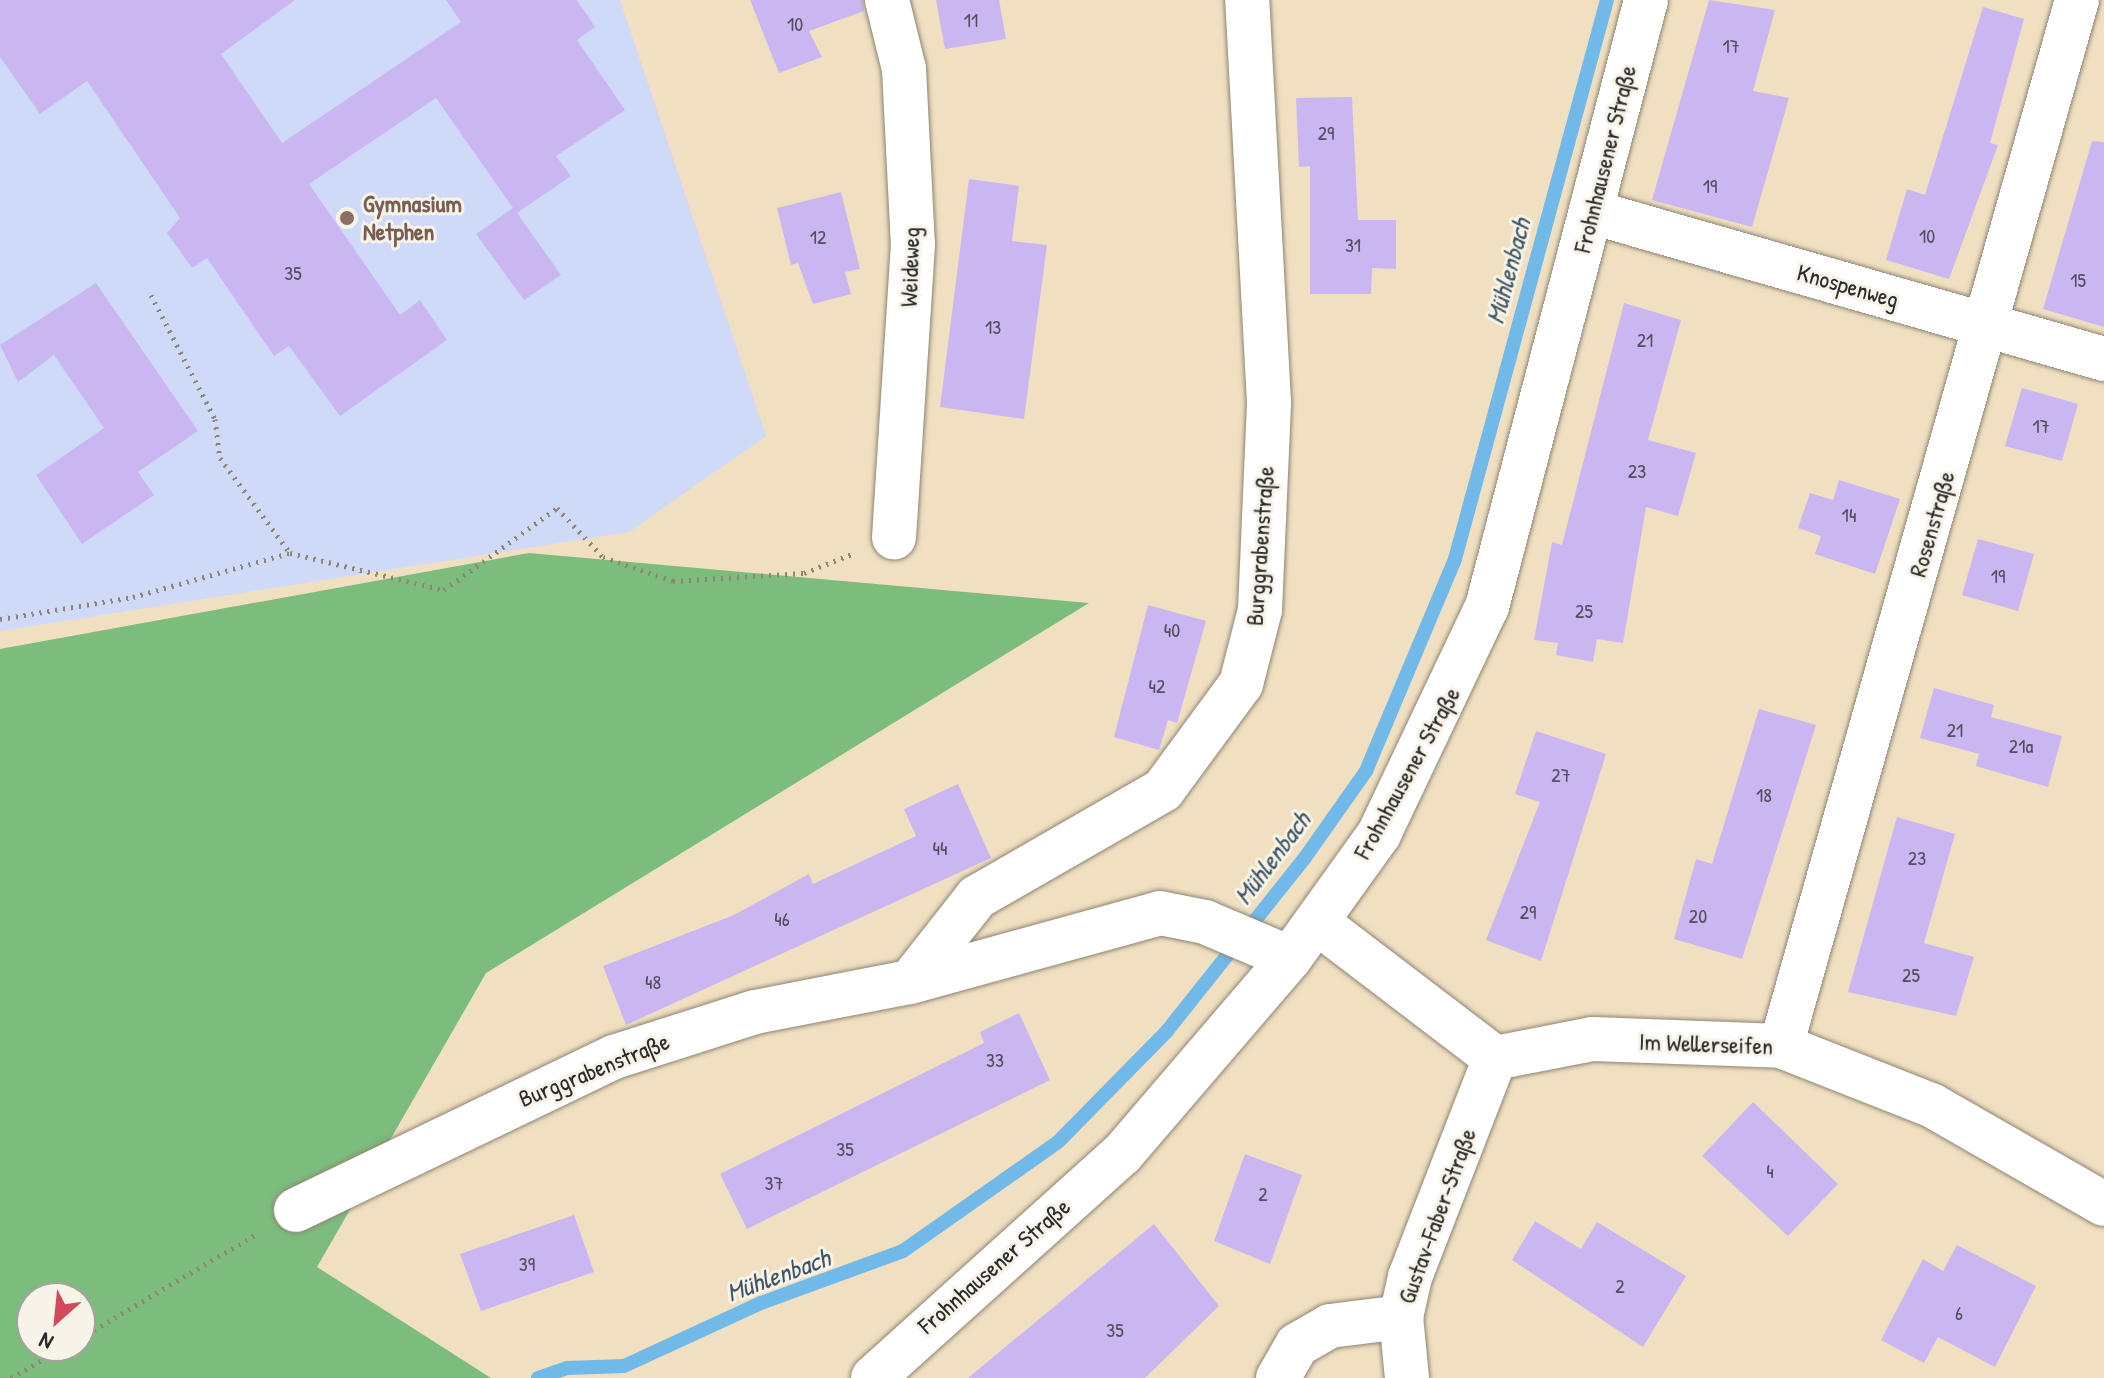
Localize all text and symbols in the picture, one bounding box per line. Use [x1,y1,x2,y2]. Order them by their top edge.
house number: 11 [964,7,978,31]
house number: 10 [787,11,803,35]
house number: 17 [1722,33,1740,57]
street label: Frohnhausener Straße [1568,62,1642,256]
house number: 29 [1318,120,1334,144]
house number: 19 [1703,173,1717,197]
place label: Gymnasium Netphen [363,190,462,246]
marker: Gymnasium Netphen [338,209,356,227]
water label: Mühlenbach [1479,215,1537,327]
house number: 10 [1919,223,1935,247]
house number: 12 [810,224,826,248]
street label: Weideweg [894,227,926,307]
house number: 31 [1345,232,1361,256]
street label: Knospenweg [1794,258,1902,314]
house number: 35 [284,260,302,284]
house number: 15 [2070,267,2086,291]
house number: 13 [985,314,1001,338]
house number: 21 [1637,327,1653,351]
house number: 17 [2032,413,2050,437]
house number: 23 [1628,458,1646,482]
street label: Burggrabenstraße [1240,465,1280,627]
street label: Rosenstraße [1903,468,1961,580]
house number: 14 [1842,502,1856,526]
house number: 19 [1991,563,2005,587]
house number: 25 [1575,598,1593,622]
house number: 40 [1164,617,1180,641]
house number: 42 [1149,673,1165,697]
street label: Frohnhausener Straße [1348,682,1466,864]
house number: 21 [1947,717,1963,741]
house number: 21a [2009,733,2033,757]
house number: 27 [1551,762,1571,786]
house number: 18 [1756,782,1772,806]
water label: Mühlenbach [1227,806,1317,910]
house number: 44 [933,835,947,859]
house number: 23 [1908,845,1926,869]
house number: 29 [1520,899,1536,923]
house number: 20 [1689,903,1707,927]
house number: 46 [774,906,790,930]
house number: 25 [1902,962,1920,986]
house number: 48 [645,969,661,993]
street label: Burggrabenstraße [515,1027,673,1113]
street label: Im Wellerseifen [1638,1027,1774,1061]
house number: 33 [986,1047,1004,1071]
street label: Gustav-Faber-Straße [1392,1124,1482,1308]
house number: 35 [836,1136,854,1160]
house number: 4 [1766,1158,1774,1182]
house number: 37 [765,1170,783,1194]
house number: 2 [1258,1181,1268,1205]
street label: Frohnhausener Straße [912,1192,1076,1340]
water label: Mühlenbach [722,1242,834,1308]
house number: 39 [519,1251,535,1275]
house number: 2 [1615,1273,1625,1297]
north arrow [16,1282,96,1362]
house number: 6 [1955,1300,1963,1324]
house number: 35 [1106,1317,1124,1341]
text: N [34,1326,58,1358]

